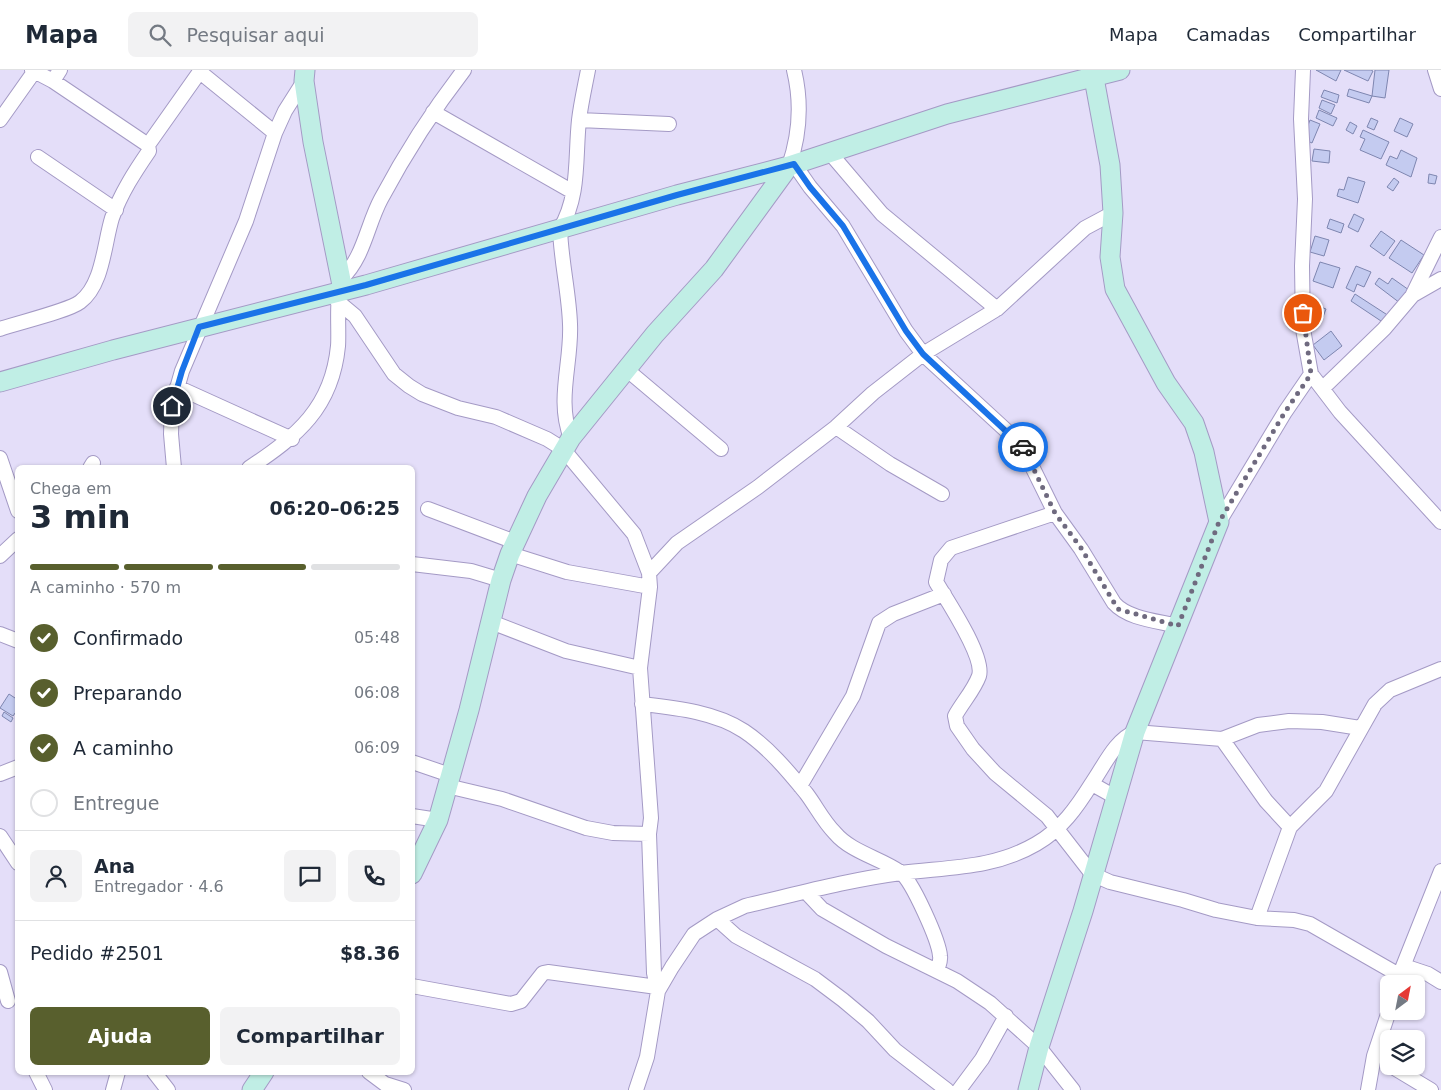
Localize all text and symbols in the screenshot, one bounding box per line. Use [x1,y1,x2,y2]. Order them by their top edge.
search box [128,12,478,57]
text: Mapa [25,21,98,49]
icon: search [146,21,174,49]
text: Pesquisar aqui [186,24,325,46]
text: Mapa [1109,24,1158,45]
text: Camadas [1186,24,1270,45]
text: Compartilhar [1298,24,1416,45]
pin [1282,292,1324,334]
icon: bag [1289,299,1317,327]
pin [151,385,193,427]
icon: home [158,392,186,420]
courier [998,422,1048,472]
icon: car [1009,433,1037,461]
text: Chega em [30,479,112,498]
text: 06:20–06:25 [270,497,400,519]
text: 3 min [30,498,131,536]
text: A caminho · 570 m [30,578,181,597]
icon: check [30,624,58,652]
text: Confirmado [73,627,183,649]
text: 05:48 [354,628,400,647]
icon: check [30,679,58,707]
text: Preparando [73,682,182,704]
text: 06:08 [354,683,400,702]
icon: check [30,734,58,762]
text: A caminho [73,737,174,759]
text: 06:09 [354,738,400,757]
text: Entregue [73,792,159,814]
button: person [30,850,82,902]
button: chat [284,850,336,902]
button: phone [348,850,400,902]
text: Ana [94,855,135,877]
text: Entregador · 4.6 [94,877,224,896]
text: Pedido #2501 [30,942,164,964]
text: $8.36 [340,942,400,964]
north arrow [1380,975,1425,1020]
map controls [1380,975,1425,1075]
button: Ajuda [30,1007,210,1065]
button: Compartilhar [220,1007,400,1065]
button: layers [1380,1030,1425,1075]

